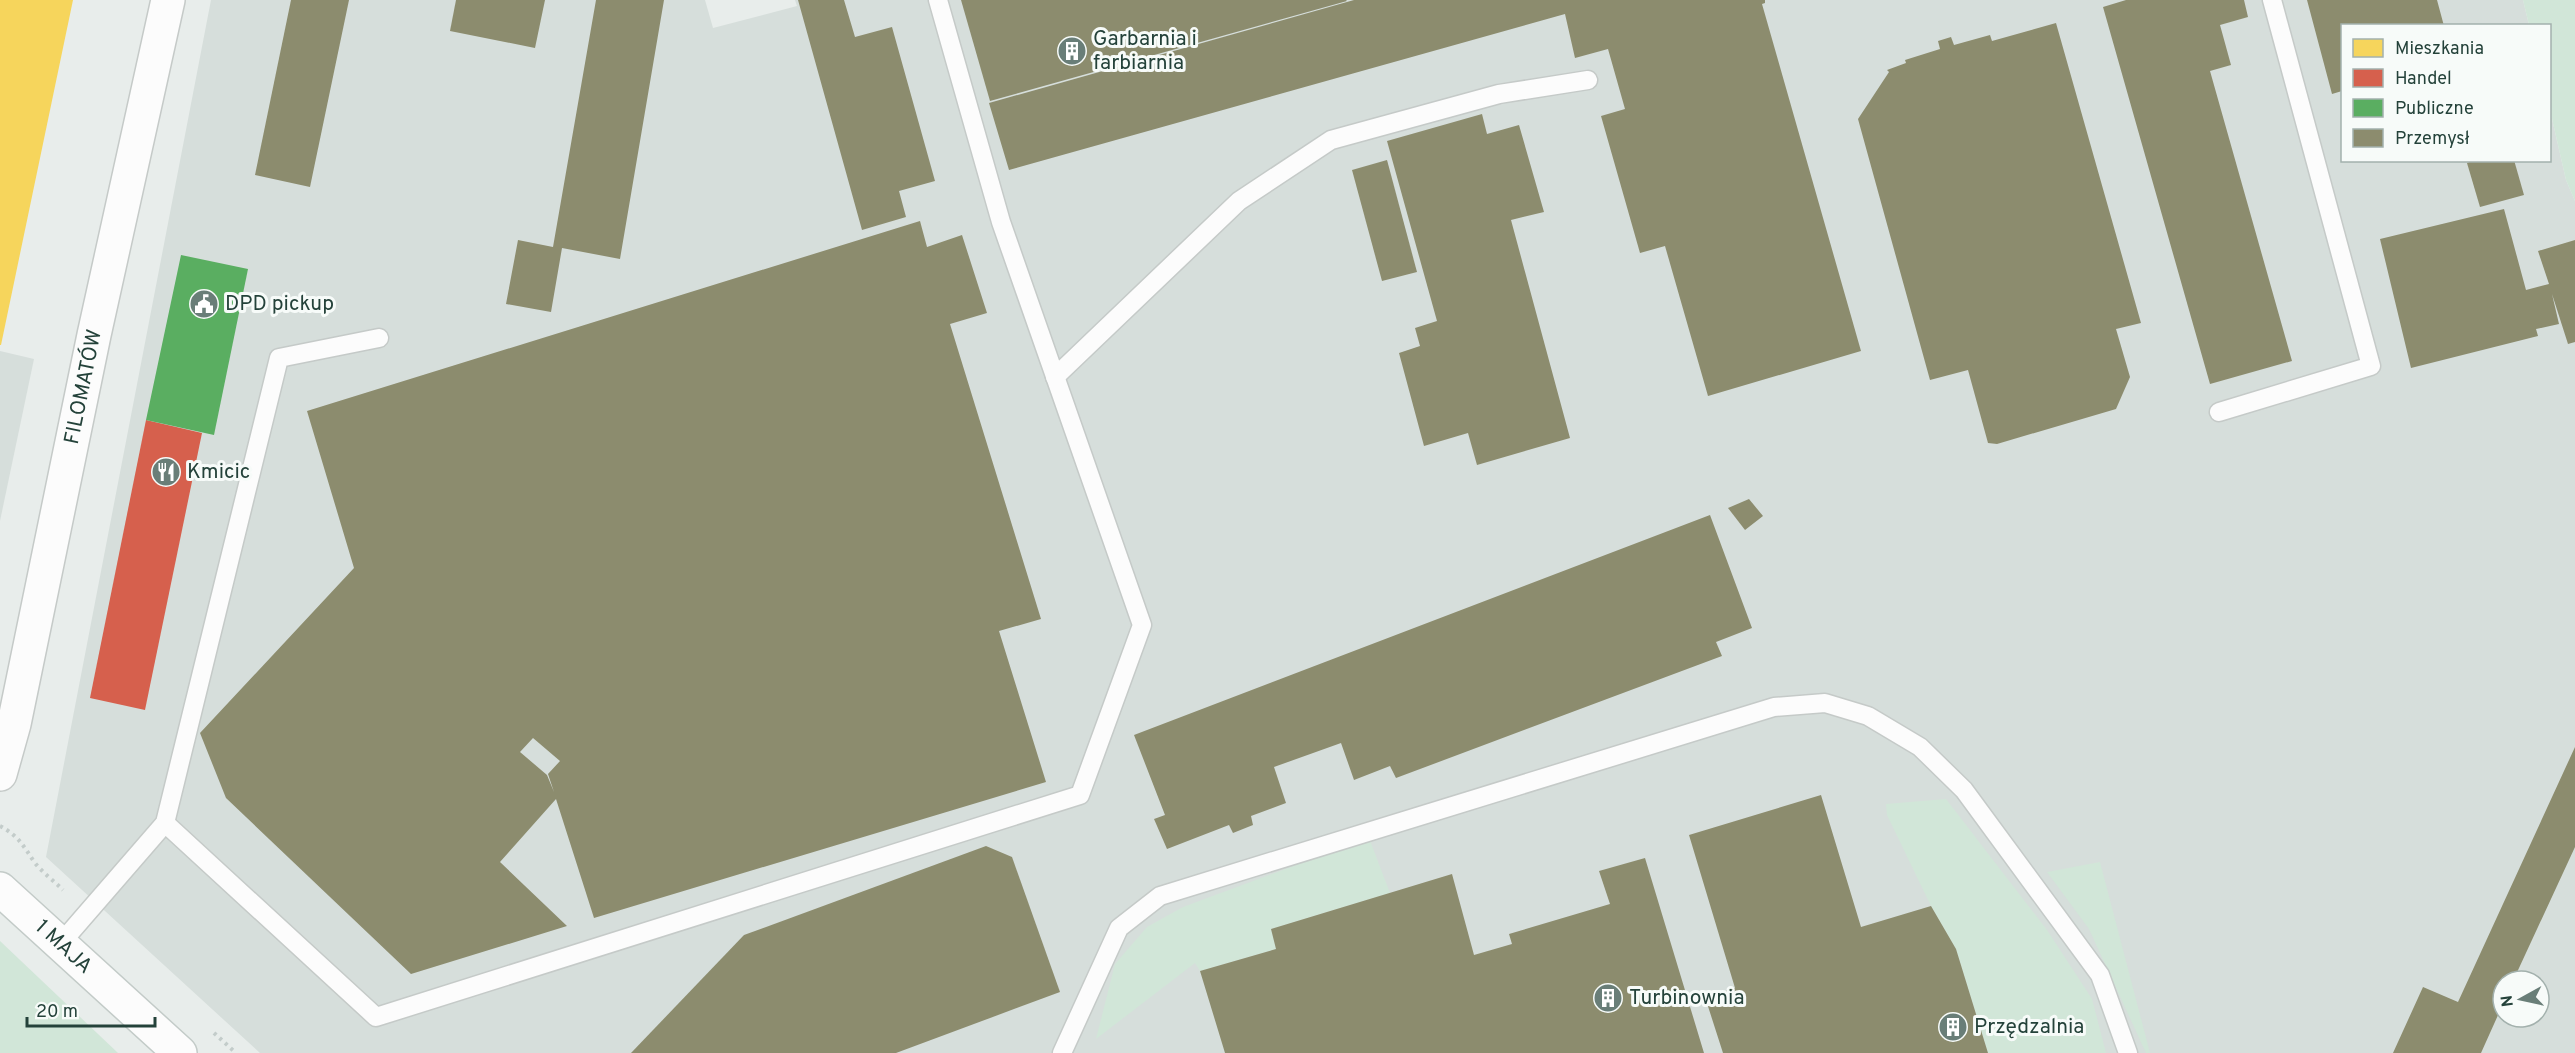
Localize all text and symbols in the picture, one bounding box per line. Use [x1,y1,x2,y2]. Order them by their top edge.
legend [2341,24,2551,162]
place label: Garbarnia i farbiarnia [1093,26,1197,77]
building icon: Garbarnia i farbiarnia [1056,35,1088,67]
text: Mieszkania [2395,38,2484,61]
text: Handel [2395,68,2452,91]
text: Publiczne [2395,98,2474,121]
text: Przemysł [2395,128,2470,151]
public building icon: DPD pickup [188,288,220,320]
place label: DPD pickup [225,291,334,318]
street label: FILOMATÓW [58,327,108,447]
restaurant icon: Kmicic [150,456,182,488]
place label: Kmicic [187,459,250,486]
street label: 1 MAJA [29,914,98,980]
north arrow [2491,969,2551,1029]
building icon: Turbinownia [1592,982,1624,1014]
place label: Turbinownia [1629,985,1744,1012]
scale bar [27,990,154,1028]
text: N [2497,994,2519,1008]
text: 20 m [36,1001,78,1024]
building icon: Przędzalnia [1937,1011,1969,1043]
place label: Przędzalnia [1974,1014,2084,1041]

